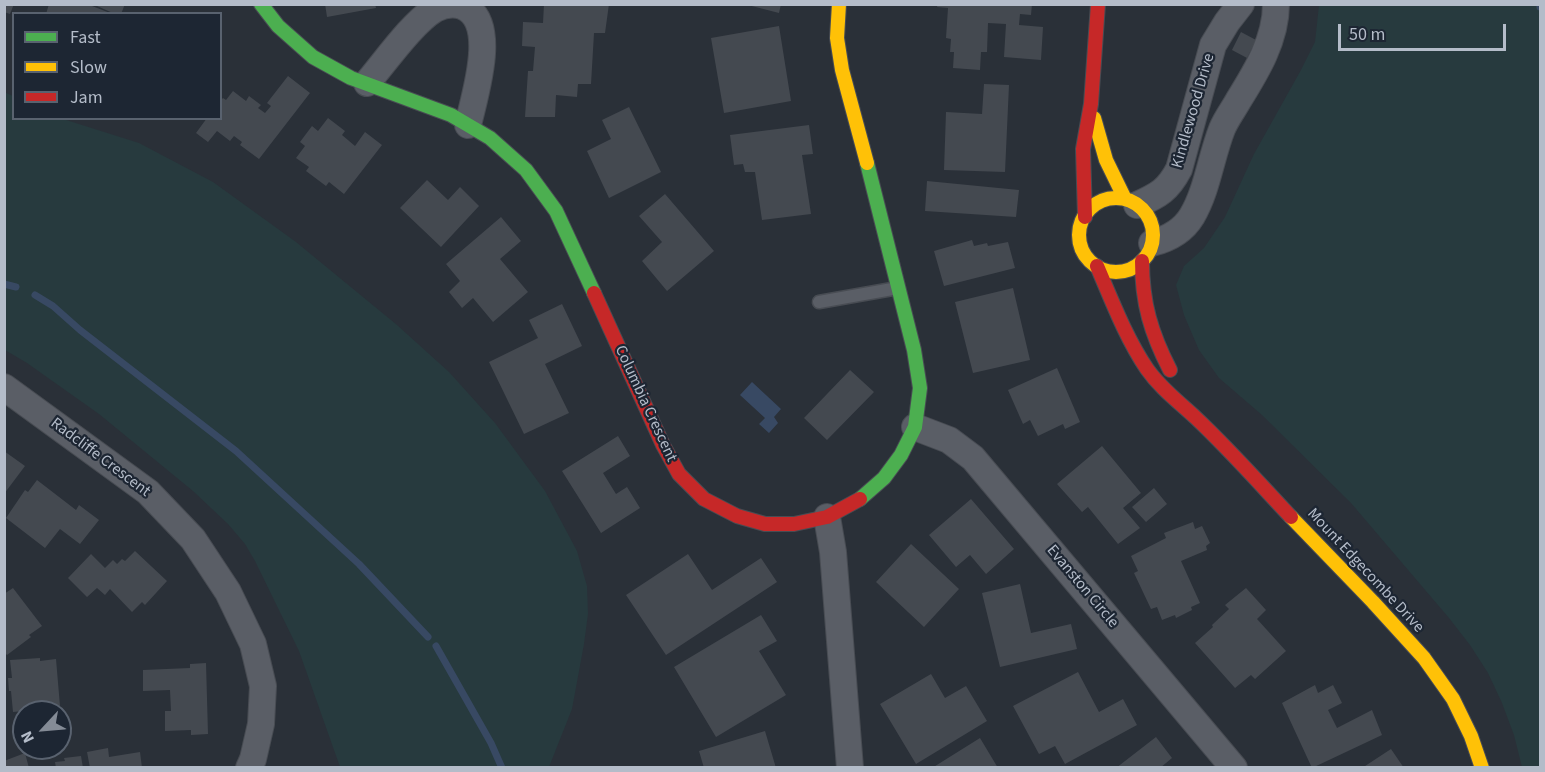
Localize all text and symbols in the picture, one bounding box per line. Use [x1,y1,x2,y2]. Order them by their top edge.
legend [12,12,222,120]
scale bar [1341,12,1509,50]
text: 50 m [1349,22,1385,47]
text: Fast [70,25,101,50]
street label: Kindlewood Drive [1168,51,1220,171]
text: Slow [70,55,107,80]
text: Jam [70,85,103,110]
street label: Columbia Crescent [610,343,680,465]
street label: Radcliffe Crescent [46,414,154,502]
street label: Mount Edgecombe Drive [1302,505,1428,637]
street label: Evanston Circle [1042,542,1122,632]
north arrow [12,700,72,760]
text: N [15,727,40,747]

